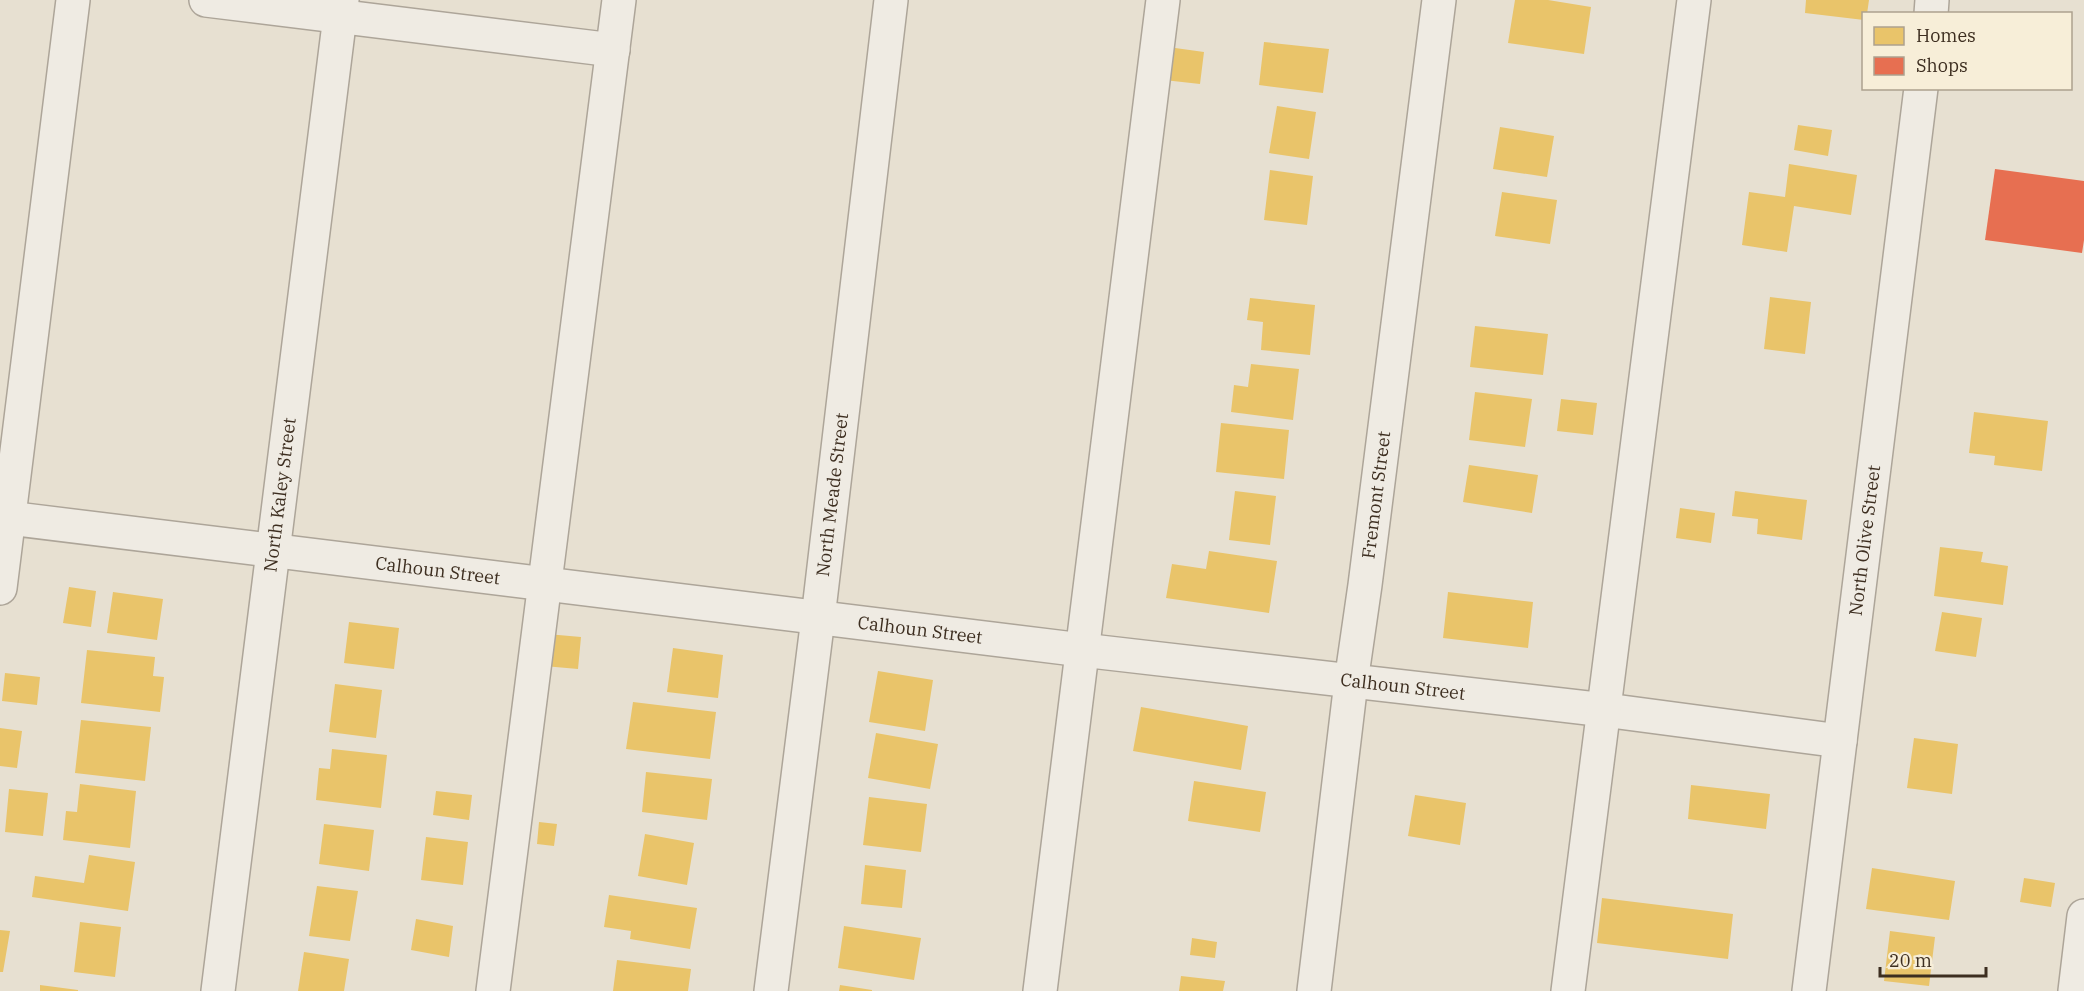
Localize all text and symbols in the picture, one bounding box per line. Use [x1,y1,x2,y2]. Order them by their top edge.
legend [1862,12,2072,90]
text: Homes [1916,24,1976,47]
text: Shops [1916,54,1968,77]
street label: North Meade Street [811,412,853,578]
street label: North Kaley Street [259,416,301,573]
street label: Fremont Street [1356,430,1395,560]
street label: North Olive Street [1844,464,1885,617]
street label: Calhoun Street [374,551,502,589]
street label: Calhoun Street [856,611,984,649]
street label: Calhoun Street [1339,668,1467,705]
scale bar [1880,940,1986,978]
text: 20 m [1889,949,1932,972]

